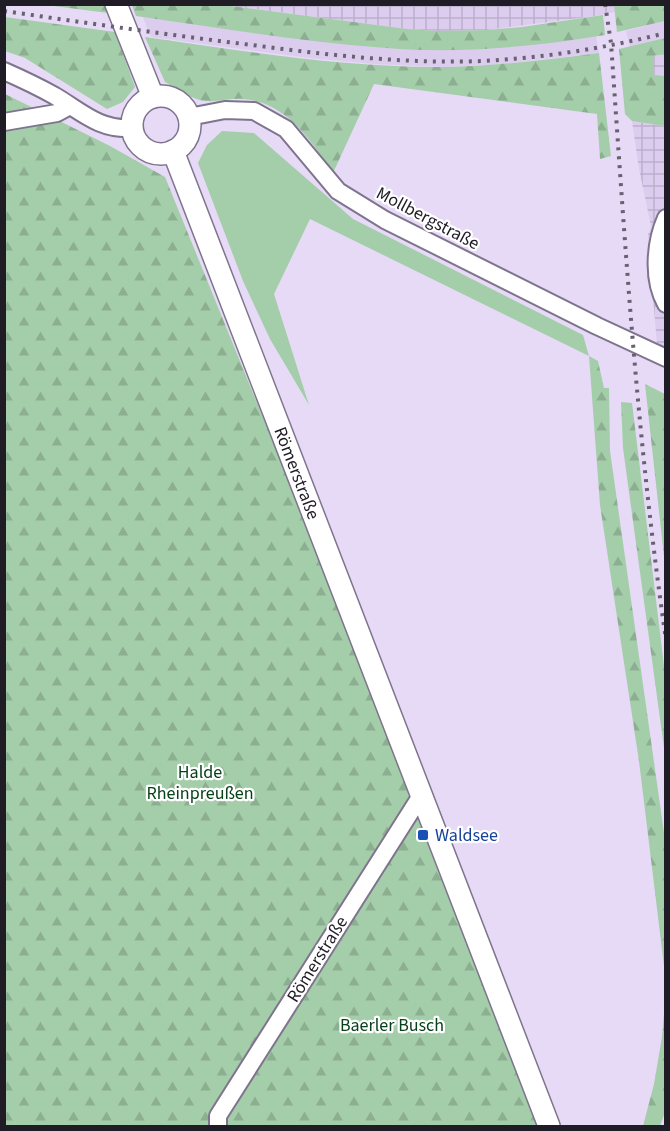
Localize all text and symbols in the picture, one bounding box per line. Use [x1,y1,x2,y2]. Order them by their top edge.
street label: Mollbergstraße [372,181,484,256]
street label: Römerstraße [267,423,326,523]
park label: Halde Rheinpreußen [146,760,254,806]
place label: Waldsee [435,823,498,848]
marker: Waldsee [416,828,430,842]
street label: Römerstraße [281,911,354,1007]
park label: Baerler Busch [340,1013,444,1038]

